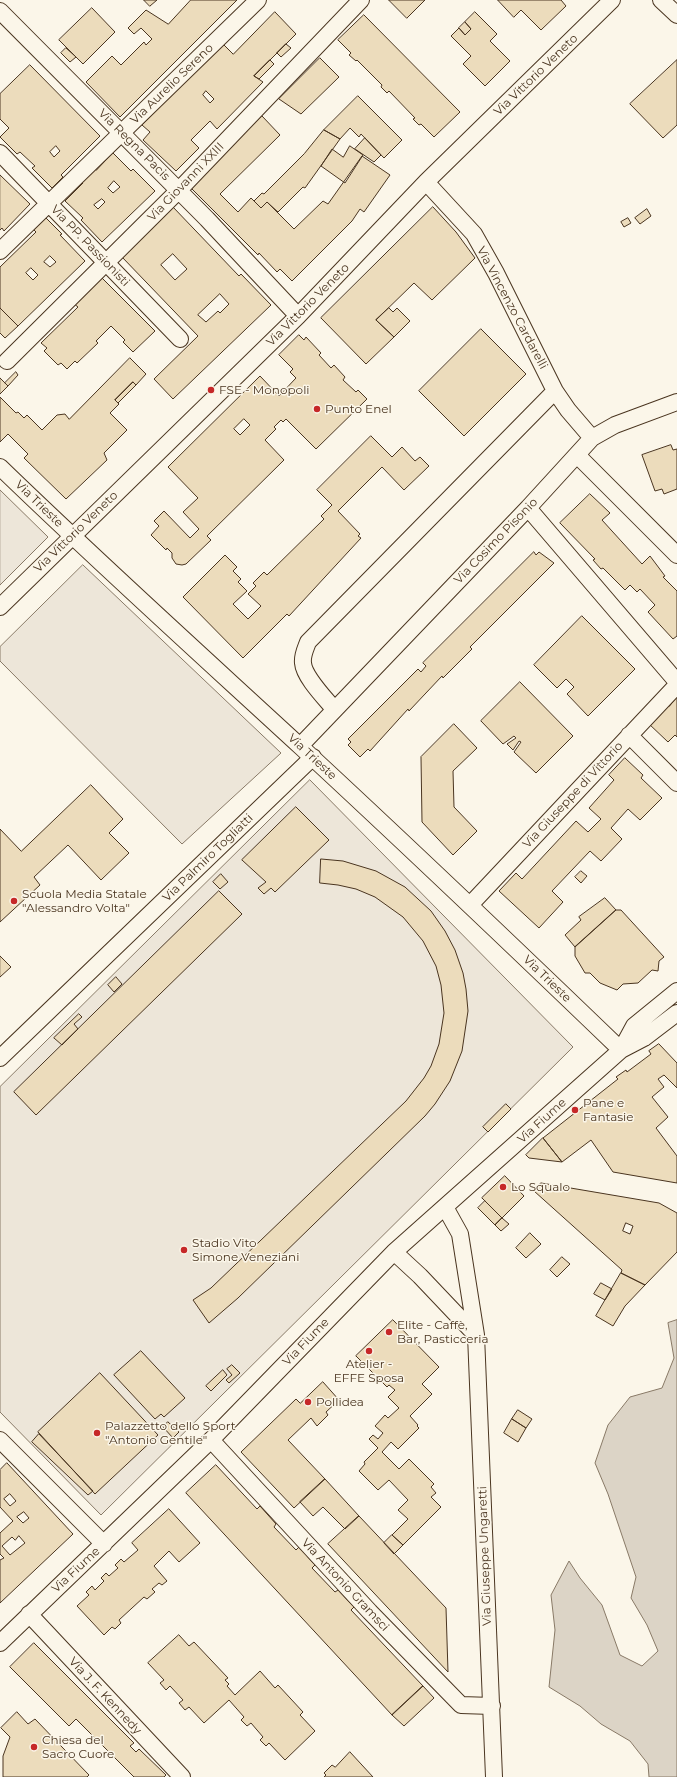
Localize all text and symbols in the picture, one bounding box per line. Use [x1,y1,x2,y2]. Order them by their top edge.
street label: Via Vittorio Veneto [491,31,581,119]
street label: Via Aurelio Sereno [128,41,216,127]
street label: Via Regna Pacis [95,106,173,184]
street label: Via Giovanni XXIII [145,140,227,224]
street label: Via PP. Passionisti [48,202,132,290]
street label: Via Vincenzo Cardarelli [474,244,550,372]
street label: Via Vittorio Veneto [264,261,352,349]
place label: FSE - Monopoli [219,383,310,397]
marker: FSE - Monopoli [206,385,216,395]
place label: Punto Enel [325,402,392,416]
marker: Punto Enel [312,404,322,414]
street label: Via Trieste [12,478,66,530]
street label: Via Vittorio Veneto [31,488,121,576]
street label: Via Cosimo Pisonio [451,495,541,587]
street label: Via Trieste [285,731,339,783]
street label: Via Giuseppe di Vittorio [520,739,626,851]
street label: Via Palmiro Togliatti [160,811,256,905]
place label: Scuola Media Statale "Alessandro Volta" [22,887,147,915]
marker: Scuola Media Statale "Alessandro Volta" [9,896,19,906]
street label: Via Trieste [520,953,574,1005]
street label: Via Fiume [515,1095,569,1147]
place label: Pane e Fantasie [583,1096,634,1124]
marker: Pane e Fantasie [570,1105,580,1115]
place label: Lo Squalo [511,1180,570,1194]
marker: Lo Squalo [498,1182,508,1192]
place label: Stadio Vito Simone Veneziani [192,1236,299,1264]
marker: Stadio Vito Simone Veneziani [179,1245,189,1255]
street label: Via Fiume [280,1315,332,1369]
place label: Elite - Caffè, Bar, Pasticceria [397,1318,489,1346]
marker: Elite - Caffè, Bar, Pasticceria [384,1327,394,1337]
marker: Atelier - EFFE Sposa [364,1346,374,1356]
place label: Atelier - EFFE Sposa [334,1357,404,1385]
place label: Pollidea [316,1395,364,1409]
marker: Pollidea [303,1397,313,1407]
place label: Palazzetto dello Sport "Antonio Gentile" [105,1419,236,1447]
marker: Palazzetto dello Sport "Antonio Gentile" [92,1428,102,1438]
street label: Via Giuseppe Ungaretti [475,1486,495,1626]
street label: Via Antonio Gramsci [298,1536,392,1634]
street label: Via Fiume [49,1544,103,1596]
street label: Via J. F. Kennedy [66,1655,144,1737]
place label: Chiesa del Sacro Cuore [42,1733,114,1761]
marker: Chiesa del Sacro Cuore [29,1742,39,1752]

